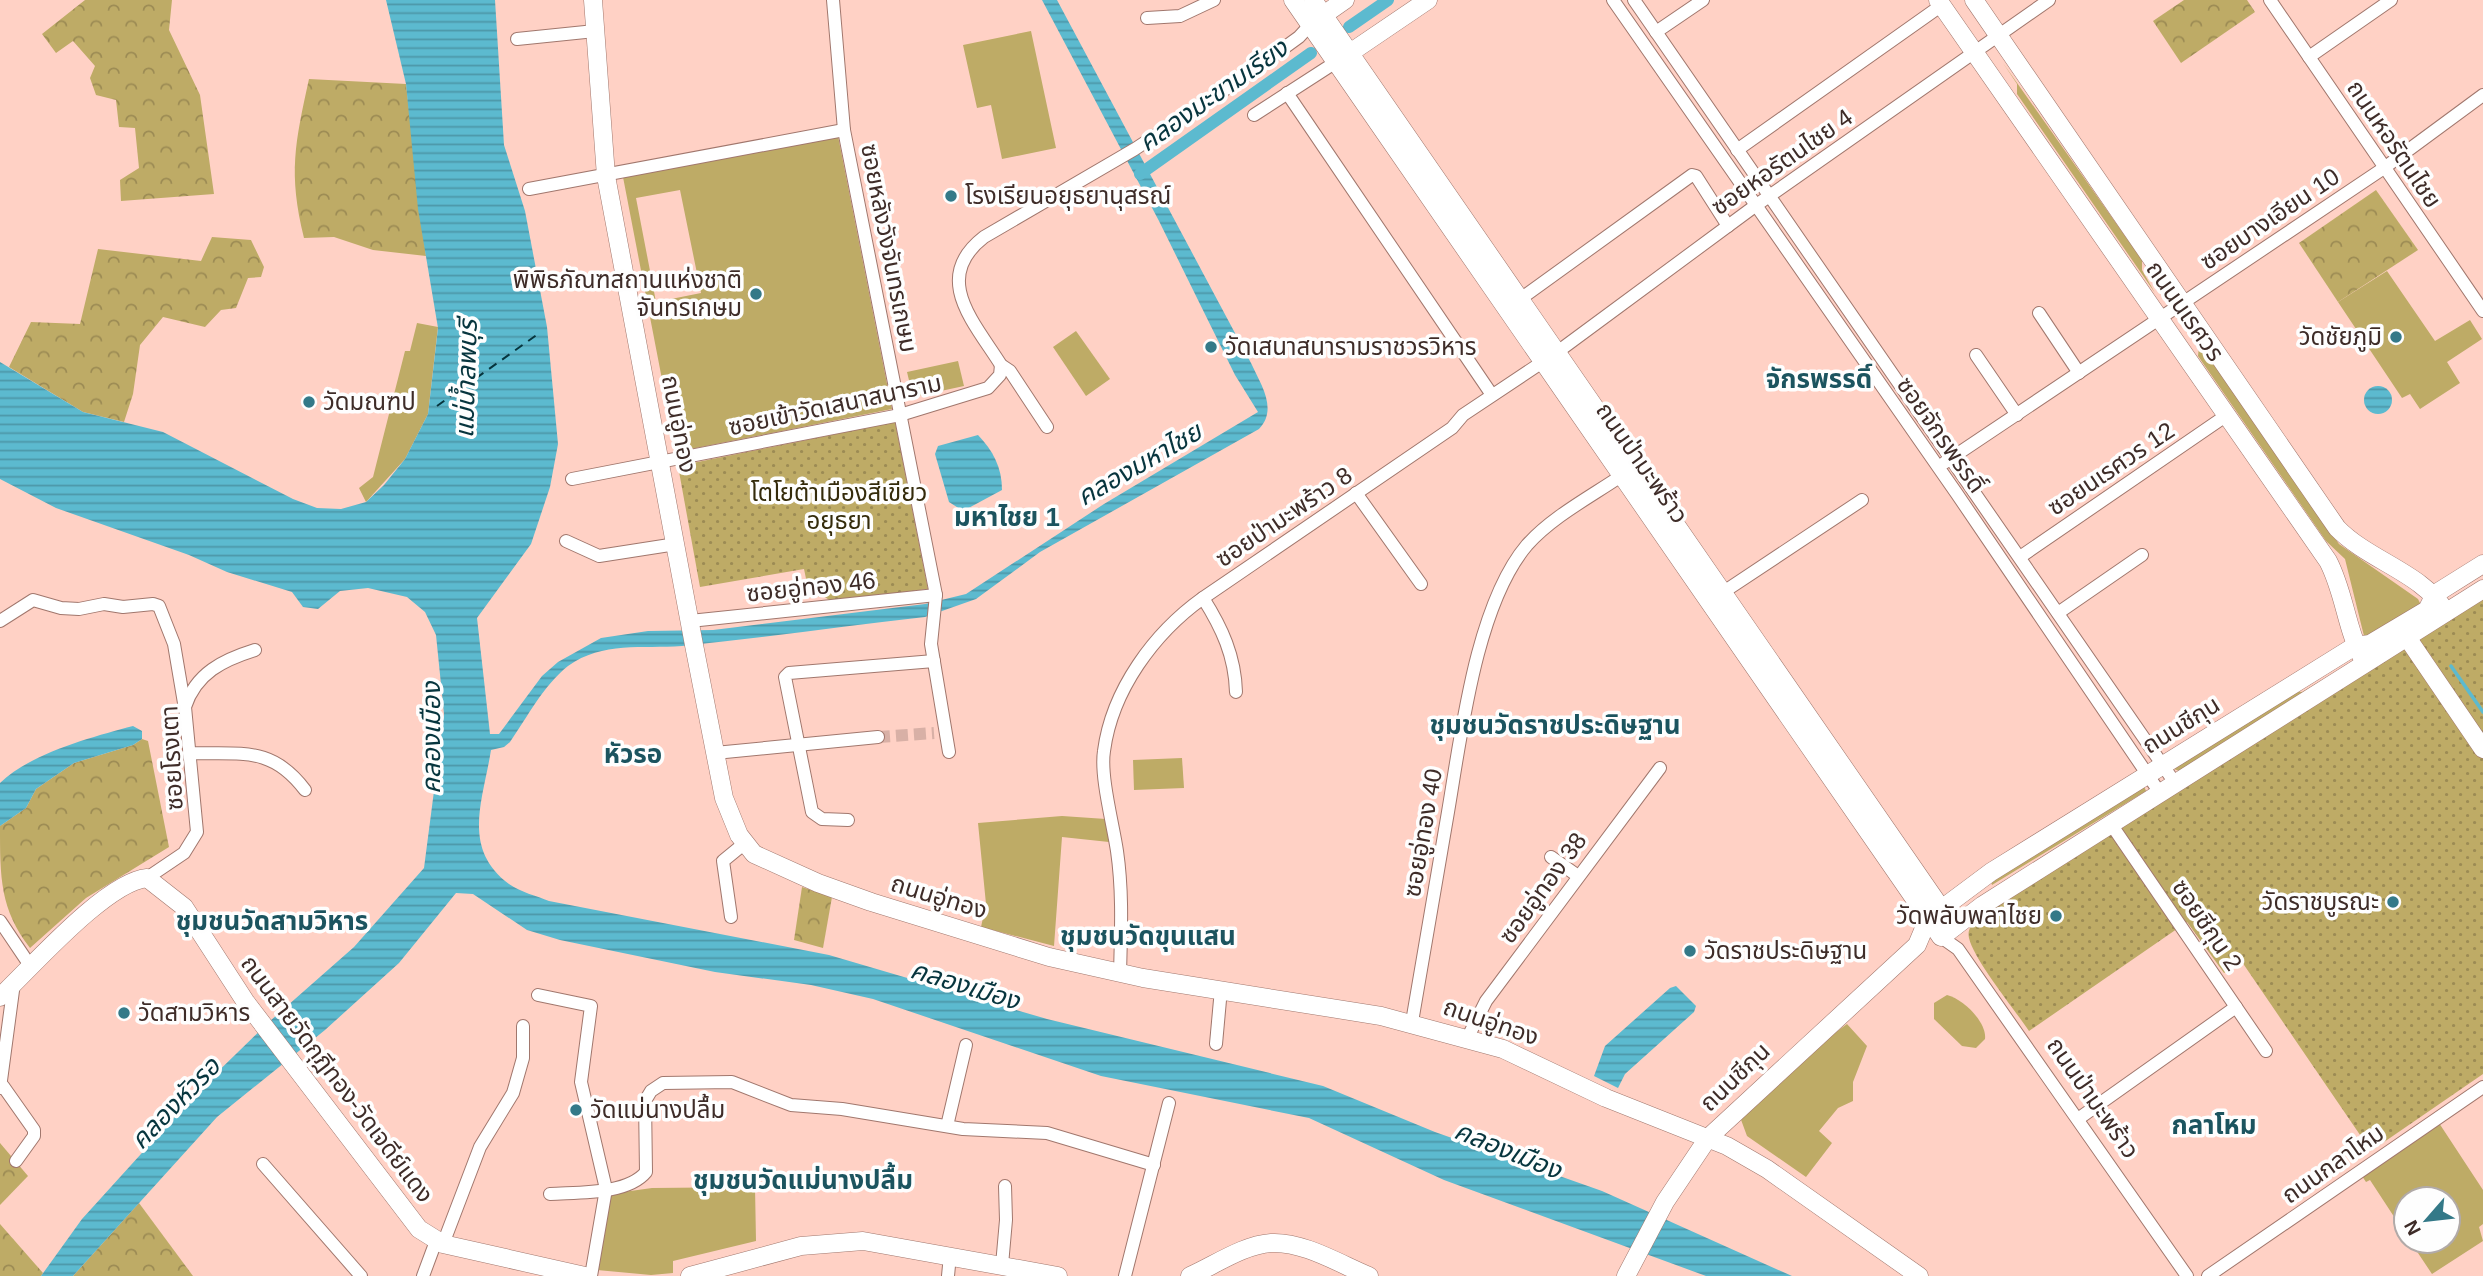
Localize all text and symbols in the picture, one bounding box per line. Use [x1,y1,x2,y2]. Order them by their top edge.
water label: คลองมะขามเรียง [1133,32,1294,157]
street label: ถนนหอรัตนไชย [2342,75,2447,213]
street label: ซอยหอรัตนไชย 4 [1706,103,1857,220]
street label: ซอยหลังวังจันทรเกษม [856,141,923,355]
street label: ซอยบางเอียน 10 [2195,162,2344,275]
place label: โรงเรียนอยุธยานุสรณ์ [965,182,1171,211]
marker: โรงเรียนอยุธยานุสรณ์ [943,188,959,204]
street label: ถนนนเรศวร [2141,256,2230,366]
place label: พิพิธภัณฑสถานแห่งชาติ จันทรเกษม [513,266,742,321]
marker: พิพิธภัณฑสถานแห่งชาติ จันทรเกษม [748,286,764,302]
water label: แม่น้ำลพบุรี [446,315,484,439]
place label: วัดชัยภูมิ [2299,323,2382,352]
marker: วัดชัยภูมิ [2388,329,2404,345]
place label: วัดเสนาสนารามราชวรวิหาร [1225,333,1477,360]
marker: วัดเสนาสนารามราชวรวิหาร [1203,339,1219,355]
district label: จักรพรรดิ์ [1766,363,1873,394]
street label: ซอยเข้าวัดเสนาสนาราม [726,369,944,440]
street label: ซอยจักรพรรดิ์ [1892,371,1992,498]
street label: ถนนอู่ทอง [655,373,702,475]
place label: วัดมณฑป [323,388,416,415]
marker: วัดมณฑป [301,394,317,410]
street label: ถนนป่ามะพร้าว [1591,397,1694,528]
water label: คลองมหาไชย [1071,416,1208,512]
street label: ซอยนเรศวร 12 [2042,416,2179,521]
street label: ซอยป่ามะพร้าว 8 [1210,461,1357,572]
park label: โตโยต้าเมืองสีเขียว อยุธยา [751,479,927,536]
district label: มหาไชย 1 [954,502,1060,532]
street label: ซอยอู่ทอง 46 [745,566,877,609]
water label: คลองเมือง [416,681,446,794]
street label: ถนนชีกุน [2137,690,2225,761]
street label: ซอยโรงเตา [155,705,188,811]
district label: ชุมชนวัดราชประดิษฐาน [1429,710,1681,741]
district label: หัวรอ [604,739,662,769]
street label: ซอยอู่ทอง 40 [1398,767,1449,900]
street label: ซอยอู่ทอง 38 [1494,827,1593,949]
street label: ถนนอู่ทอง [887,869,990,926]
street label: ซอยชีกุน 2 [2166,874,2248,976]
place label: วัดราชบูรณะ [2262,888,2379,917]
marker: วัดราชบูรณะ [2385,894,2401,910]
place label: วัดพลับพลาไชย [1896,902,2042,929]
district label: ชุมชนวัดสามวิหาร [176,906,368,937]
marker: วัดพลับพลาไชย [2048,908,2064,924]
district label: ชุมชนวัดขุนแสน [1060,921,1236,952]
place label: วัดราชประดิษฐาน [1704,937,1867,964]
marker: วัดราชประดิษฐาน [1682,943,1698,959]
street label: ถนนสายวัดกุฎีทอง-วัดเจดีย์แดง [234,950,439,1209]
water label: คลองเมือง [907,954,1024,1016]
street label: ถนนอู่ทอง [1439,993,1542,1052]
place label: วัดสามวิหาร [138,999,250,1026]
marker: วัดสามวิหาร [116,1005,132,1021]
street label: ถนนป่ามะพร้าว [2042,1032,2145,1163]
street label: ถนนชีกุน [1694,1037,1776,1118]
water label: คลองหัวรอ [124,1050,227,1155]
place label: วัดแม่นางปลื้ม [590,1093,725,1123]
marker: วัดแม่นางปลื้ม [568,1102,584,1118]
district label: กลาโหม [2171,1110,2257,1140]
water label: คลองเมือง [1450,1115,1567,1185]
street label: ถนนกลาโหม [2277,1119,2389,1208]
district label: ชุมชนวัดแม่นางปลื้ม [693,1162,913,1196]
north arrow [2392,1185,2462,1255]
text: N [2400,1217,2425,1239]

